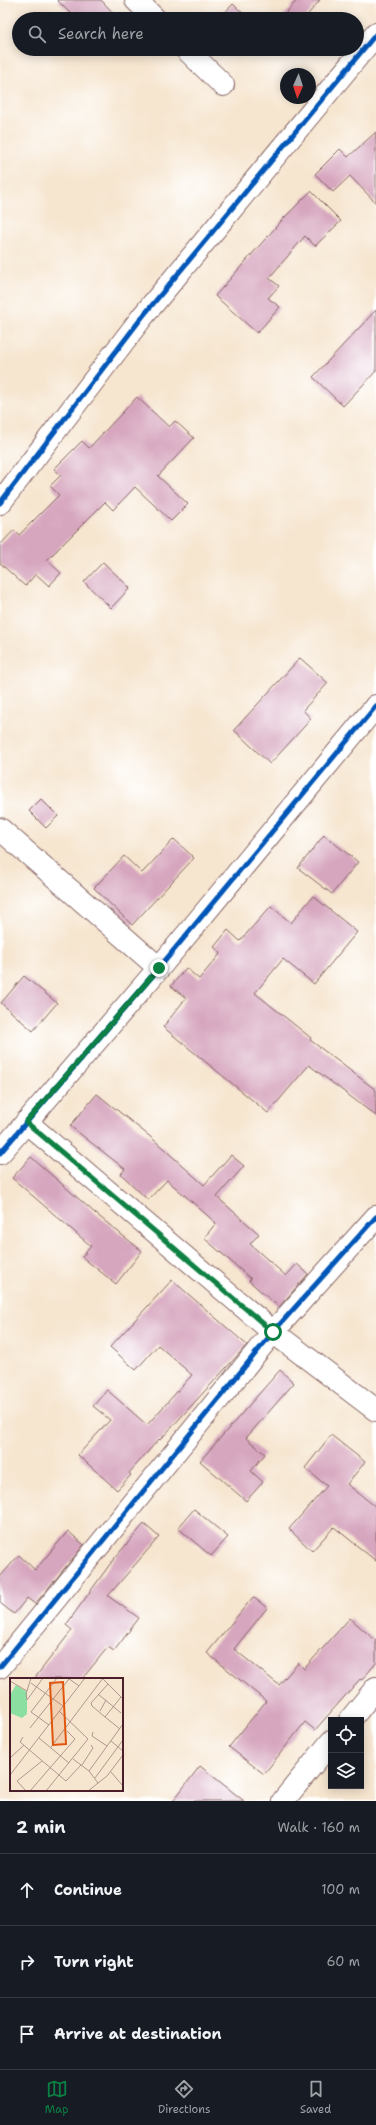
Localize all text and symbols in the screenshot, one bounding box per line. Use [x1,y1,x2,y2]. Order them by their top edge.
search box [12,12,364,56]
icon: search [26,23,48,45]
text: Search here [58,24,144,44]
north arrow [280,68,316,104]
route end [150,959,168,977]
route start [264,1323,282,1341]
inset map [10,1678,123,1791]
map controls [328,1717,364,1789]
button: locate [328,1717,364,1753]
button: layers [328,1753,364,1789]
text: 2 min [16,1816,66,1838]
text: Walk · 160 m [278,1819,360,1836]
icon: ahead [16,1879,38,1901]
text: Continue [54,1880,122,1900]
text: 100 m [321,1881,360,1898]
icon: right [16,1951,38,1973]
text: Turn right [54,1952,134,1972]
text: 60 m [327,1953,360,1970]
icon: arrive [16,2023,38,2045]
text: Arrive at destination [54,2024,222,2044]
tab: Map [45,2078,68,2117]
tab: Directions [158,2078,210,2117]
tab: Saved [300,2078,331,2117]

